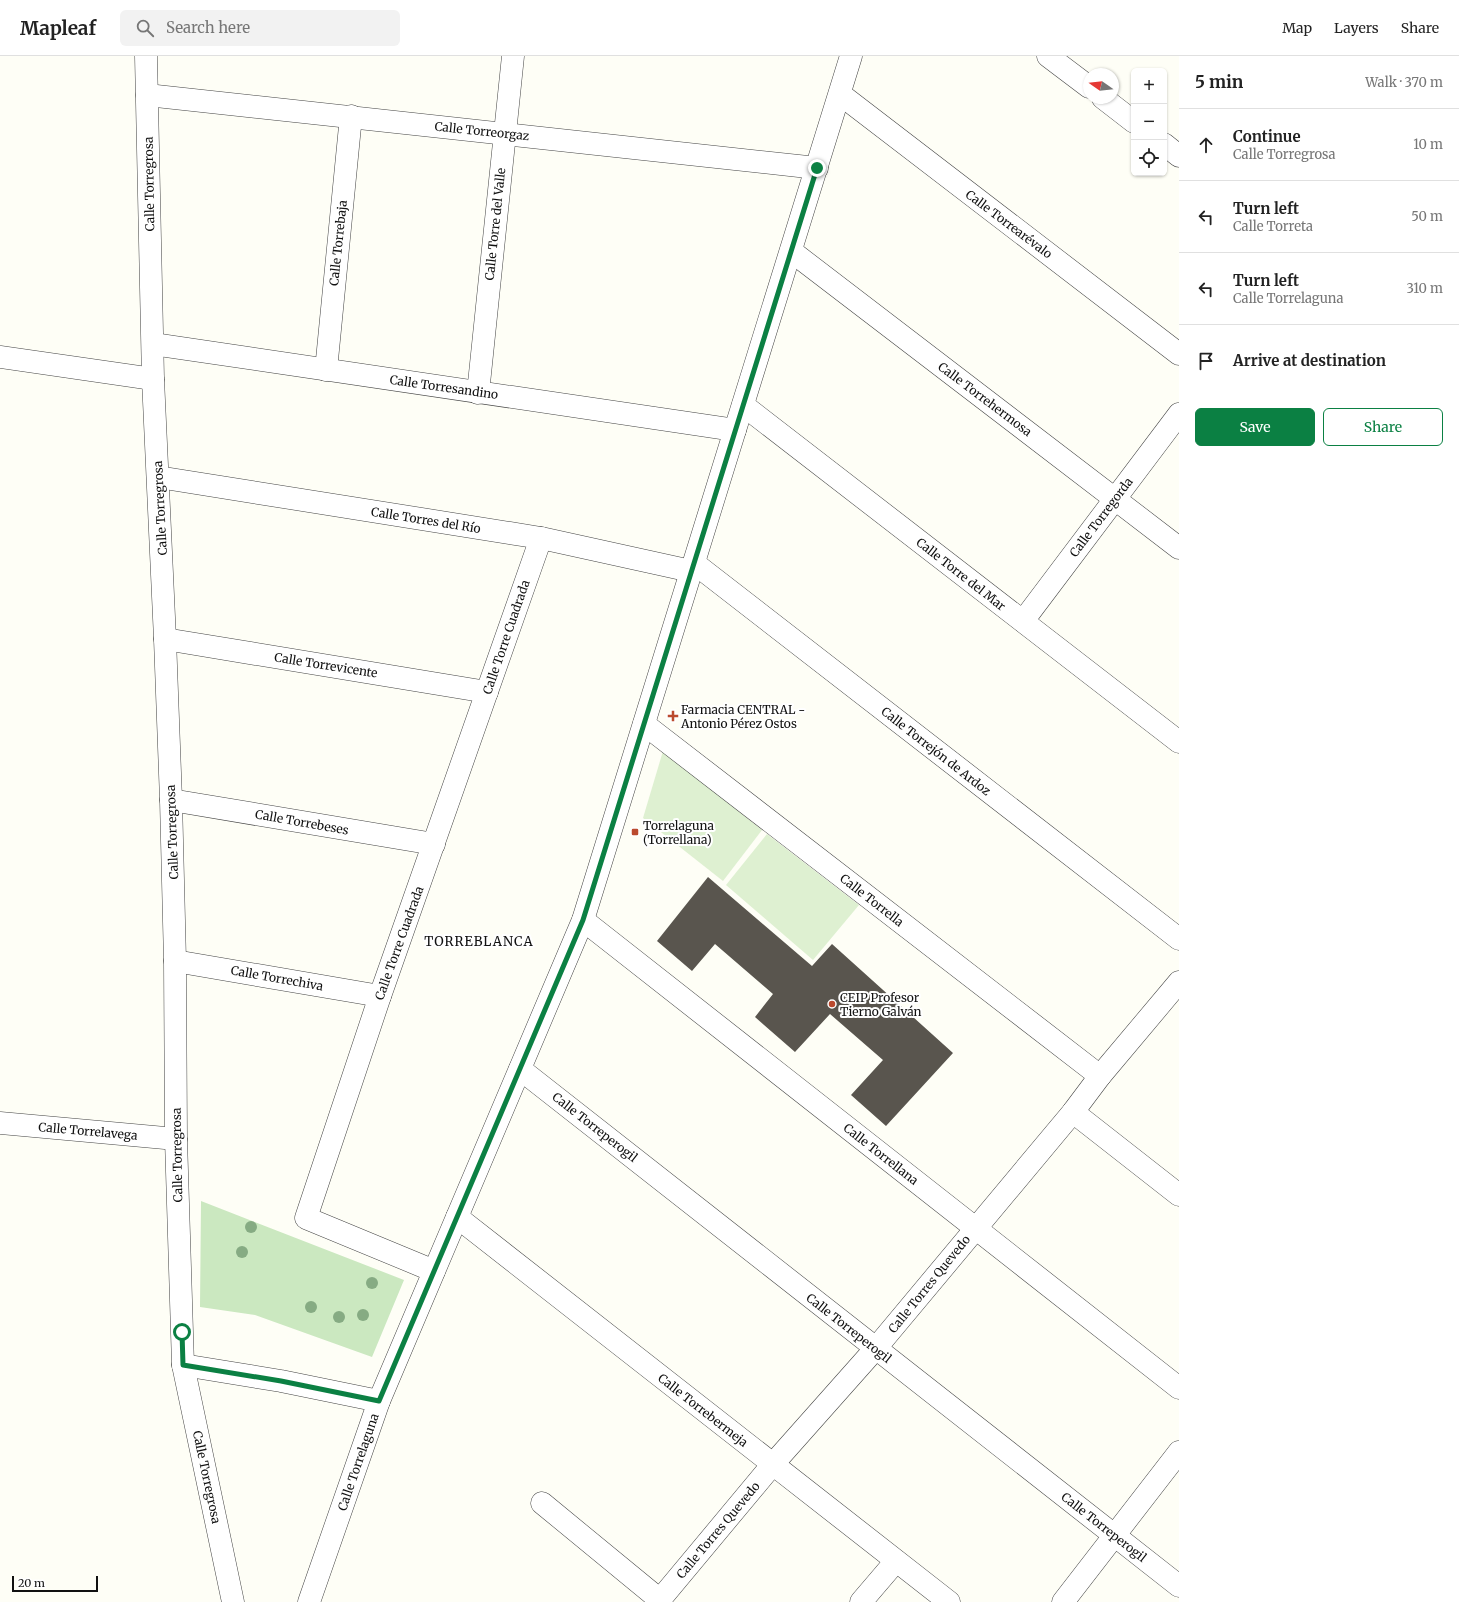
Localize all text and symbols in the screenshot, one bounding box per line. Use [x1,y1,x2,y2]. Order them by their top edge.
search box [120,10,400,46]
text: Mapleaf [20,16,96,40]
icon: search [134,17,156,39]
text: Search here [166,18,250,37]
text: Map [1282,19,1312,37]
text: Layers [1334,19,1379,37]
text: Share [1401,19,1439,37]
north arrow [1083,68,1119,104]
map controls [1131,68,1167,176]
button: + [1131,68,1167,104]
text: 5 min [1195,71,1243,93]
text: Walk · 370 m [1365,74,1443,91]
button: − [1131,104,1167,140]
street label: Calle Torreorgaz [434,119,531,143]
text: Continue [1233,127,1301,146]
icon: ahead [1195,134,1217,156]
street label: Calle Torregrosa [141,136,157,231]
text: 10 m [1413,136,1443,153]
button: locate [1131,140,1167,176]
text: Calle Torregrosa [1233,146,1336,163]
route end [808,159,826,177]
street label: Calle Torre del Valle [482,167,508,281]
street label: Calle Torrearévalo [963,187,1055,261]
street label: Calle Torrebaja [326,199,350,287]
text: Turn left [1233,199,1299,218]
icon: left [1195,206,1217,228]
text: 50 m [1411,208,1443,225]
text: Calle Torreta [1233,218,1313,235]
text: Turn left [1233,271,1299,290]
icon: left [1195,278,1217,300]
text: 310 m [1406,280,1443,297]
text: Calle Torrelaguna [1233,290,1343,307]
icon: arrive [1195,350,1217,372]
text: Arrive at destination [1233,351,1386,370]
street label: Calle Torrehermosa [935,359,1035,440]
street label: Calle Torresandino [389,372,499,402]
button: Save [1195,408,1315,446]
button: Share [1323,408,1443,446]
street label: Calle Torregrosa [150,460,170,556]
street label: Calle Torregorda [1066,474,1136,560]
street label: Calle Torres del Río [370,504,482,536]
street label: Calle Torre del Mar [913,534,1009,614]
street label: Calle Torre Cuadrada [479,577,533,696]
street label: Calle Torrevicente [273,649,379,681]
place label: Farmacia CENTRAL - Antonio Pérez Ostos [680,702,805,731]
street label: Calle Torrejón de Ardoz [878,704,994,799]
marker: Farmacia CENTRAL - Antonio Pérez Ostos [668,711,678,721]
street label: Calle Torregrosa [163,784,181,880]
street label: Calle Torrebeses [254,806,350,838]
place label: Torrelaguna (Torrellana) [643,818,715,847]
marker: Torrelaguna (Torrellana) [630,827,640,837]
street label: Calle Torrella [837,871,907,930]
street label: Calle Torre Cuadrada [371,884,427,1002]
district label: TORREBLANCA [424,933,534,950]
street label: Calle Torrechiva [230,962,325,994]
place label: CEIP Profesor Tierno Galván [840,990,922,1019]
marker: CEIP Profesor Tierno Galván [827,999,837,1009]
street label: Calle Torreperogil [550,1089,641,1165]
street label: Calle Torregrosa [169,1107,185,1202]
street label: Calle Torrelavega [38,1119,139,1143]
street label: Calle Torrellana [841,1120,922,1188]
street label: Calle Torres Quevedo [885,1232,973,1336]
street label: Calle Torreperogil [804,1290,895,1366]
route start [173,1323,191,1341]
street label: Calle Torrebermeja [655,1370,751,1450]
street label: Calle Torrelaguna [334,1411,382,1513]
street label: Calle Torregrosa [190,1429,224,1525]
street label: Calle Torres Quevedo [673,1479,763,1581]
street label: Calle Torreperogil [1059,1489,1150,1565]
scale bar [12,1574,98,1593]
text: 20 m [18,1576,45,1590]

